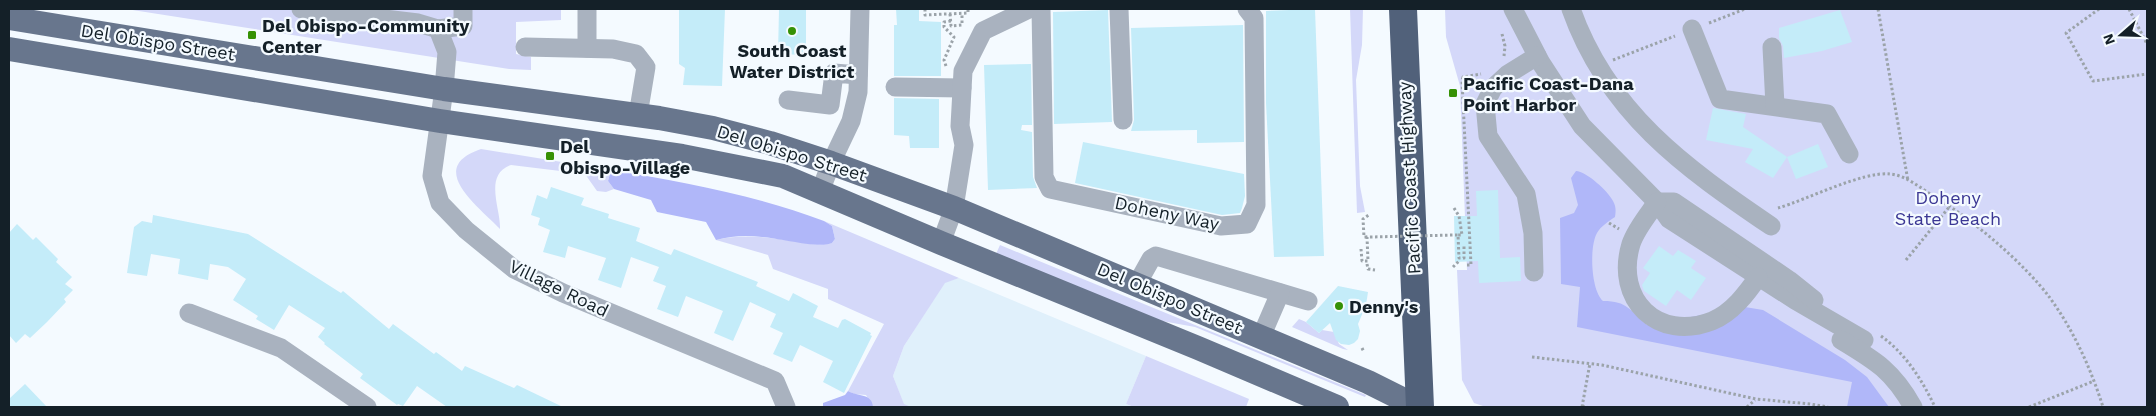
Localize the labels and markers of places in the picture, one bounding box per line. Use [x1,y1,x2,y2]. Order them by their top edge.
place label: Del Obispo-Community Center [262,15,470,57]
marker: South Coast Water District [786,25,798,37]
marker: Del Obispo-Community Center [246,29,258,41]
place label: South Coast Water District [730,40,855,82]
place label: Pacific Coast-Dana Point Harbor [1463,73,1634,115]
marker: Pacific Coast-Dana Point Harbor [1447,87,1459,99]
place label: Del Obispo-Village [560,136,690,178]
marker: Del Obispo-Village [544,150,556,162]
place label: Denny's [1349,296,1419,317]
marker: Denny's [1333,300,1345,312]

